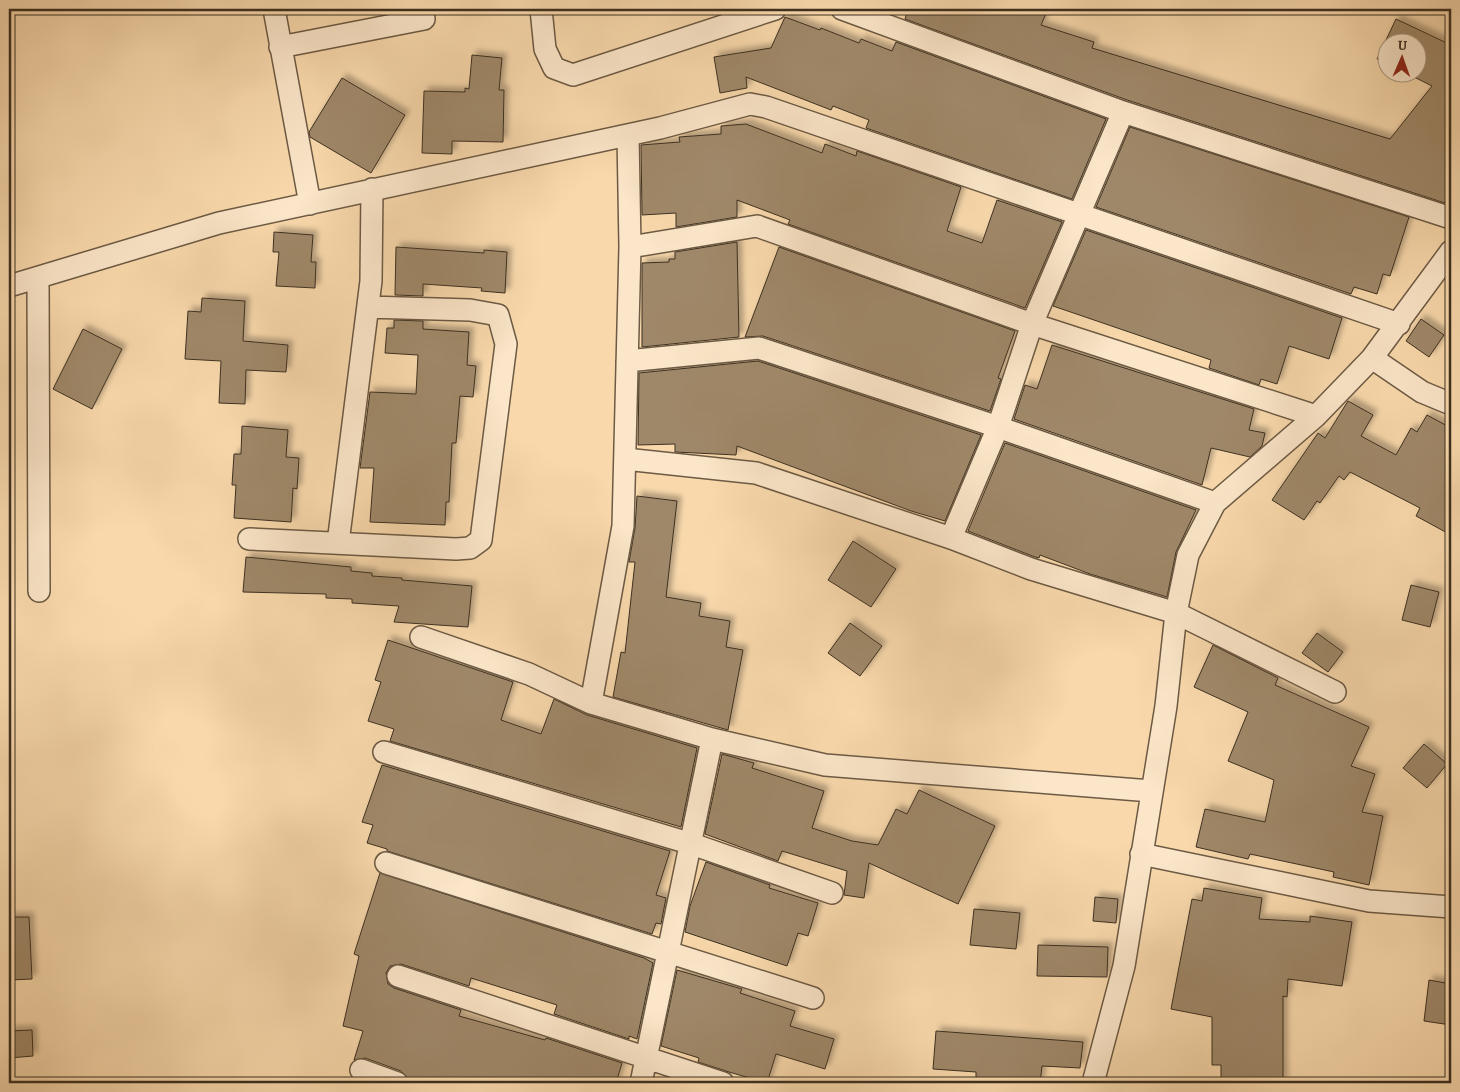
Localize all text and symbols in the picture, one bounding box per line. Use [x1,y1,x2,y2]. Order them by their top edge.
north arrow [1378,32,1428,82]
text: U [1398,36,1407,55]

